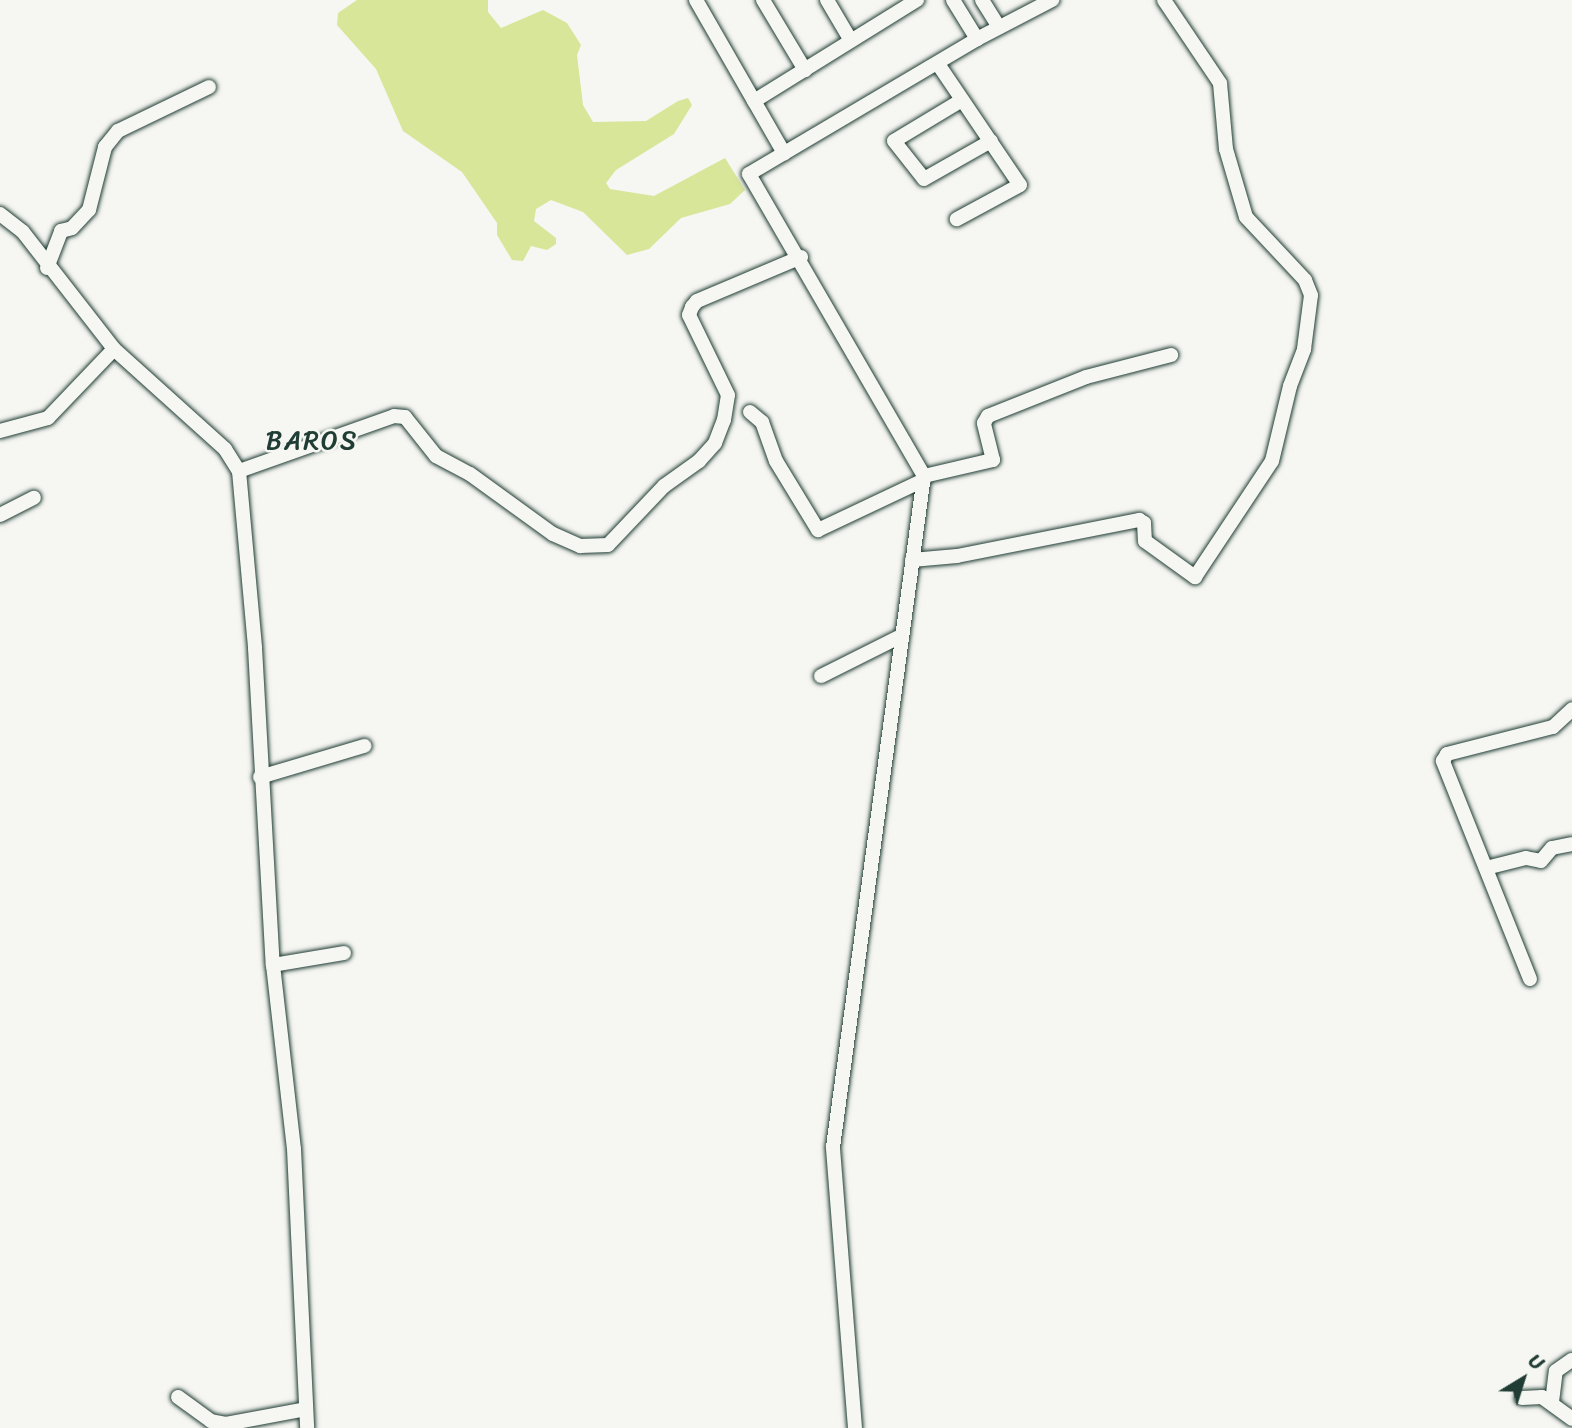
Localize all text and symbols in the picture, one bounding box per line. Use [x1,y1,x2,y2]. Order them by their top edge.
district label: BAROS [268,425,356,457]
north arrow [1488,1344,1558,1414]
text: U [1521,1345,1551,1379]

